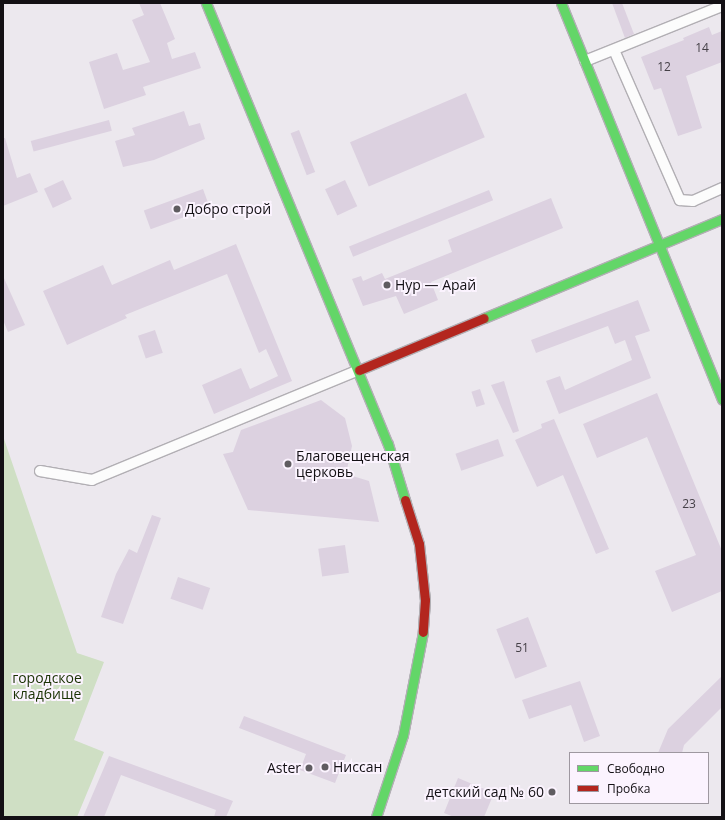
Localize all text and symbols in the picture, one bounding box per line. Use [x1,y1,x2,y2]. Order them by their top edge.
house number: 14 [695,41,709,55]
house number: 12 [657,60,671,74]
place label: Добро строй [185,201,271,217]
marker: Добро строй [172,204,182,214]
place label: Нур — Арай [395,277,476,293]
marker: Нур — Арай [382,280,392,290]
place label: Благовещенская церковь [296,448,409,480]
marker: Благовещенская церковь [283,459,293,469]
house number: 23 [682,497,696,511]
house number: 51 [515,641,529,655]
park label: городское кладбище [12,670,82,702]
legend [569,752,709,804]
place label: Ниссан [333,759,382,775]
place label: Aster [267,760,301,776]
text: Свободно [607,760,665,777]
marker: Ниссан [320,762,330,772]
marker: Aster [304,763,314,773]
text: Пробка [607,780,650,797]
place label: детский сад № 60 [426,784,544,800]
marker: детский сад № 60 [547,787,557,797]

